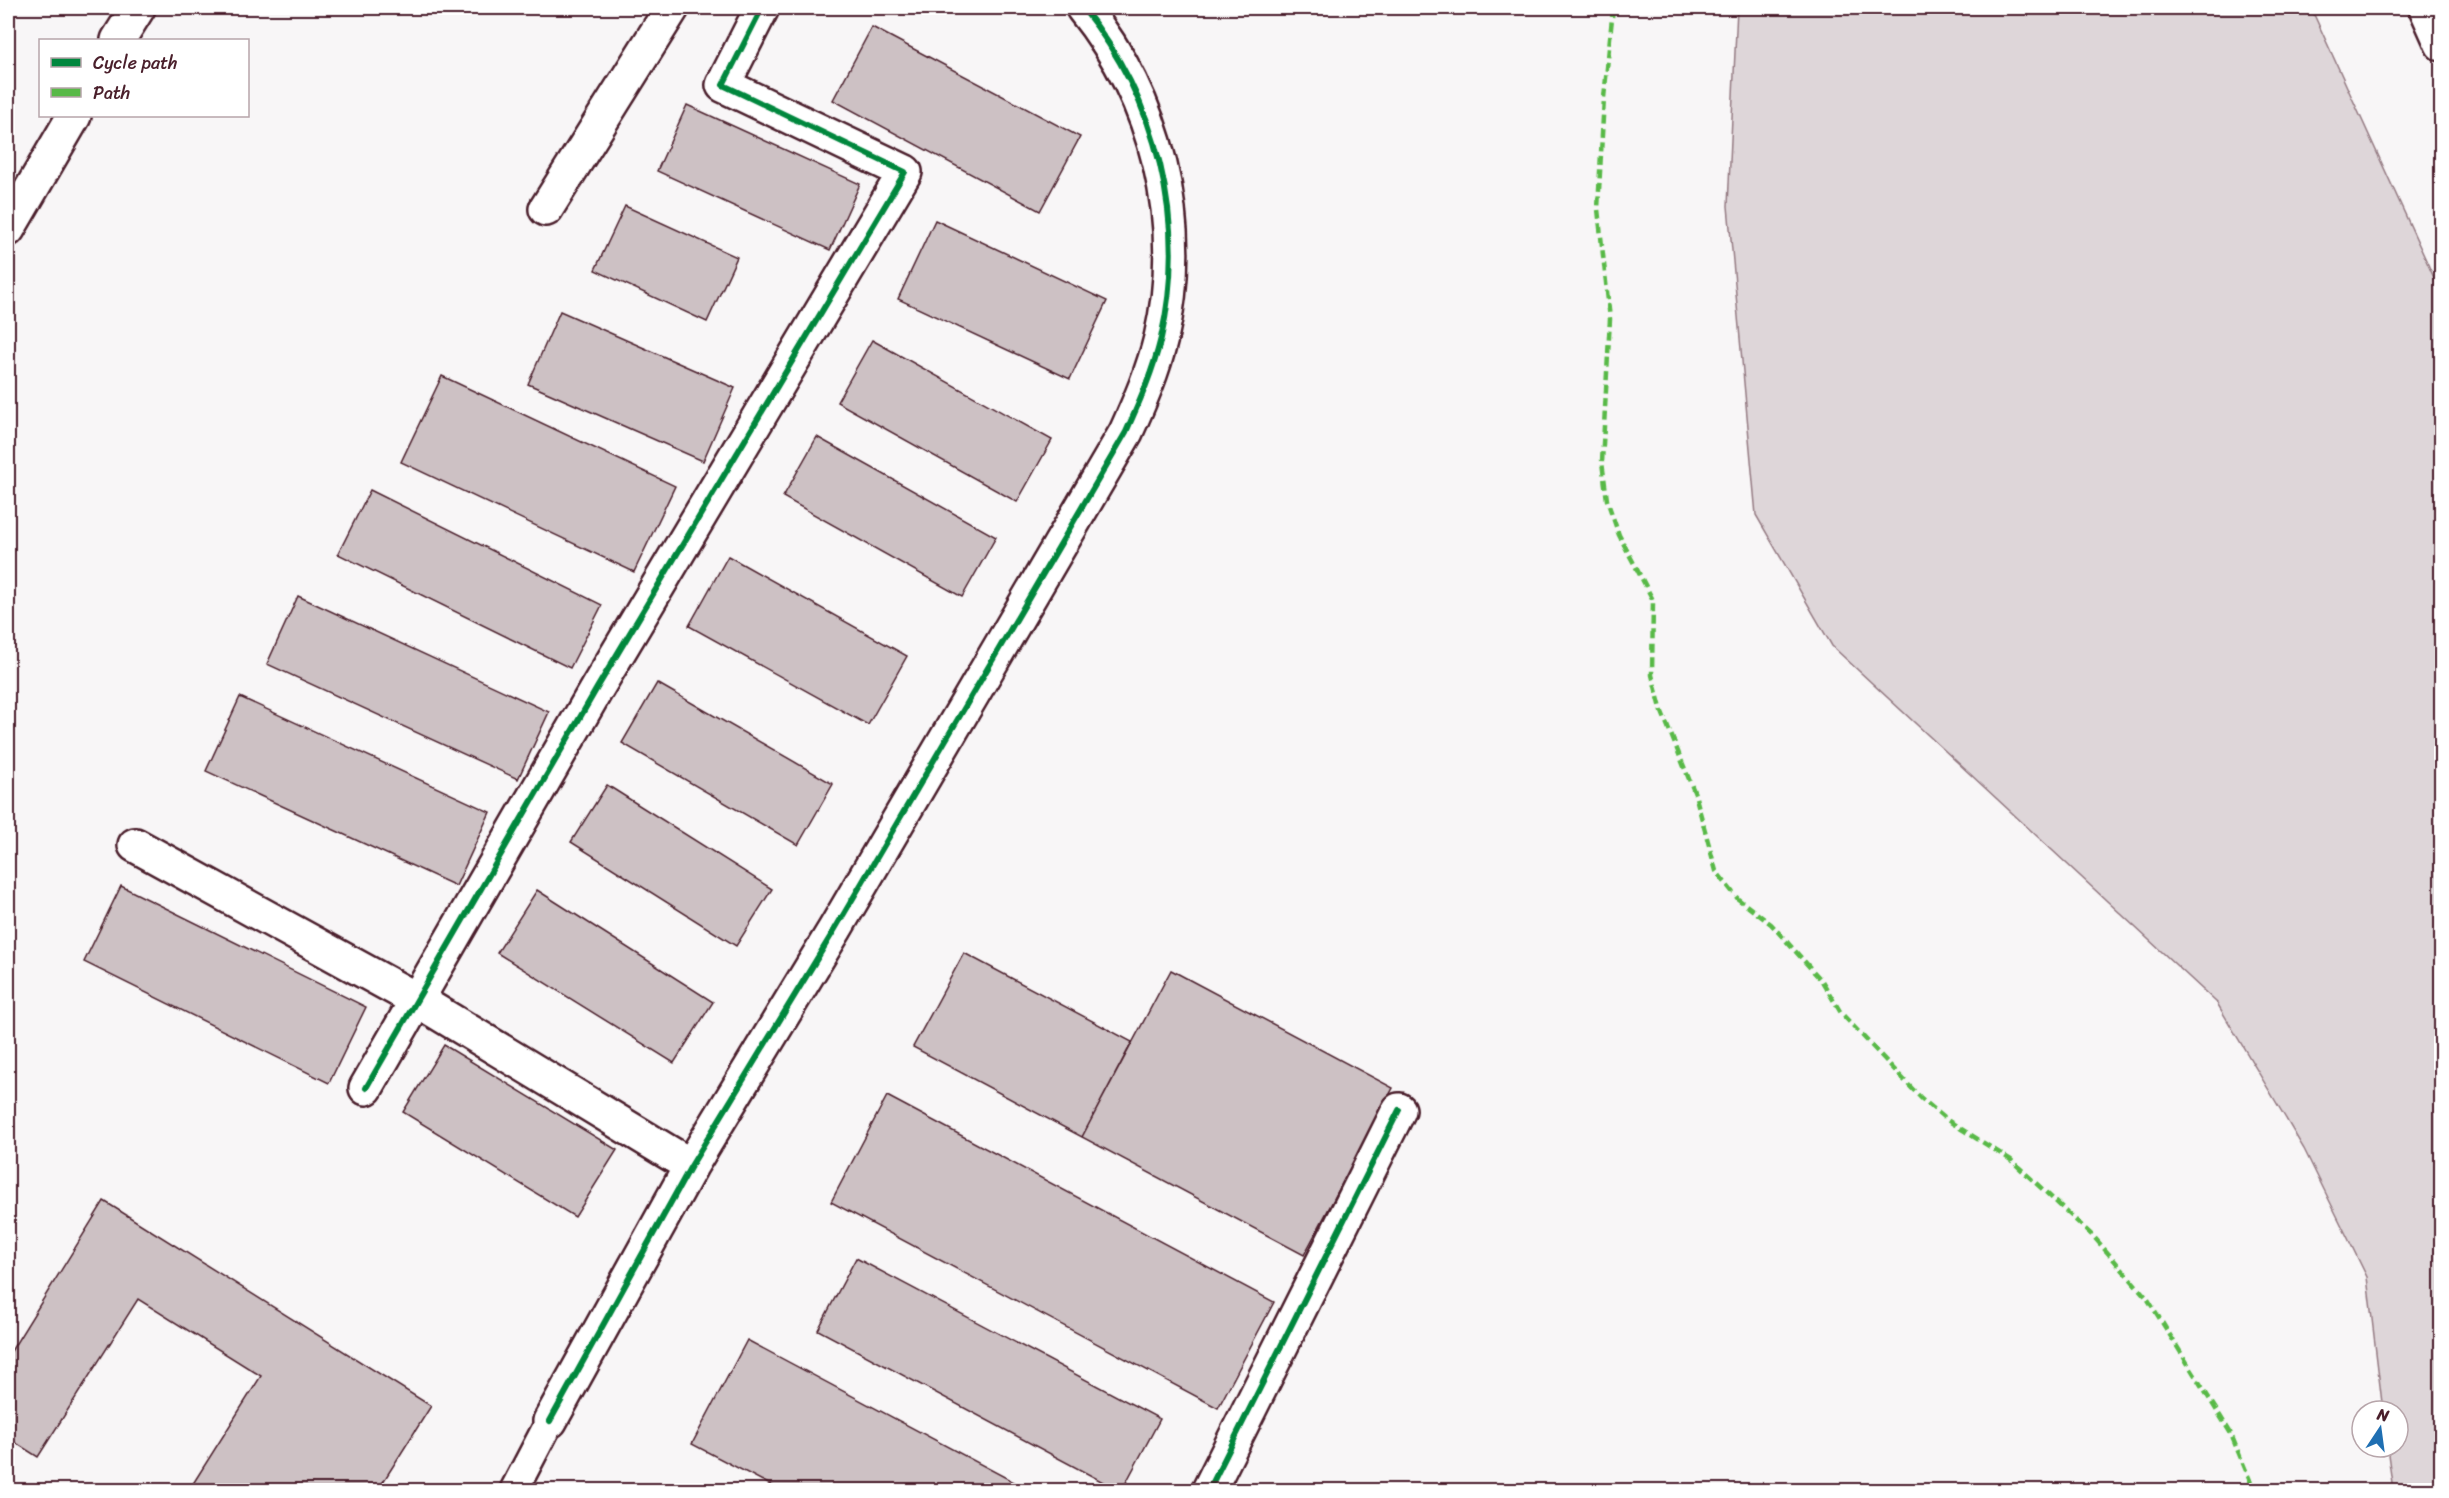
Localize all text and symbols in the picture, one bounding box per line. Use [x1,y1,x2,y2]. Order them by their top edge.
legend [39,39,249,117]
text: Cycle path [93,47,177,79]
text: Path [93,77,130,109]
north arrow [2350,1399,2410,1459]
text: N [2374,1399,2393,1430]

